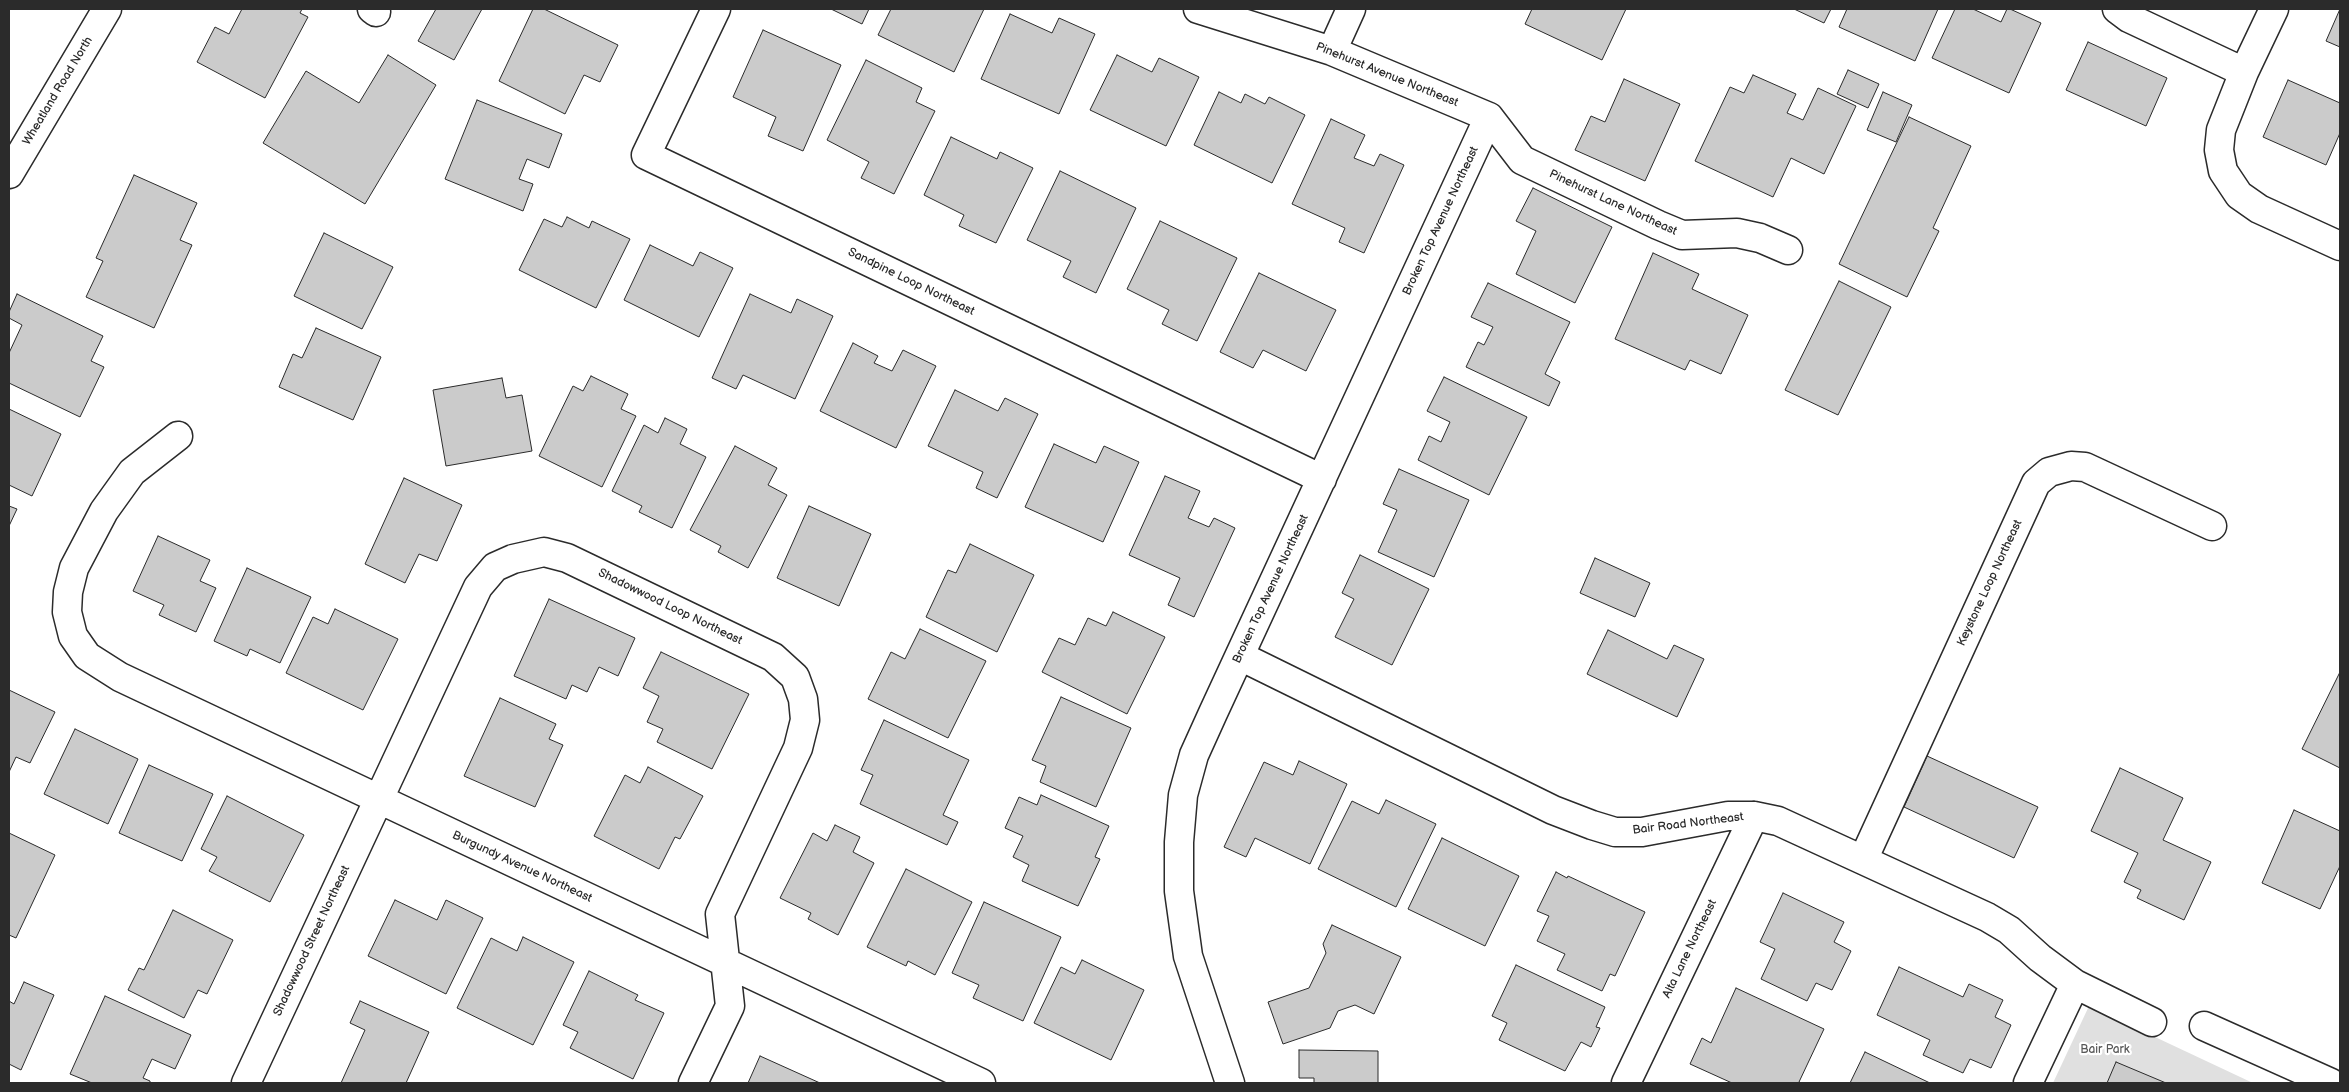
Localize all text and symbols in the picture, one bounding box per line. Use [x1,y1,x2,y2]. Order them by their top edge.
street label: Wheatland Road North [20,34,96,148]
street label: Pinehurst Avenue Northeast [1314,40,1460,110]
street label: Broken Top Avenue Northeast [1400,144,1482,298]
street label: Pinehurst Lane Northeast [1547,167,1679,239]
street label: Sandpine Loop Northeast [845,245,977,319]
street label: Broken Top Avenue Northeast [1230,512,1312,666]
street label: Keystone Loop Northeast [1954,518,2026,648]
street label: Shadowwood Loop Northeast [596,566,744,648]
street label: Bair Road Northeast [1632,810,1744,838]
street label: Burgundy Avenue Northeast [450,828,594,906]
street label: Shadowwood Street Northeast [271,863,353,1019]
street label: Alta Lane Northeast [1660,897,1720,1001]
park label: Bair Park [2080,1043,2130,1057]

